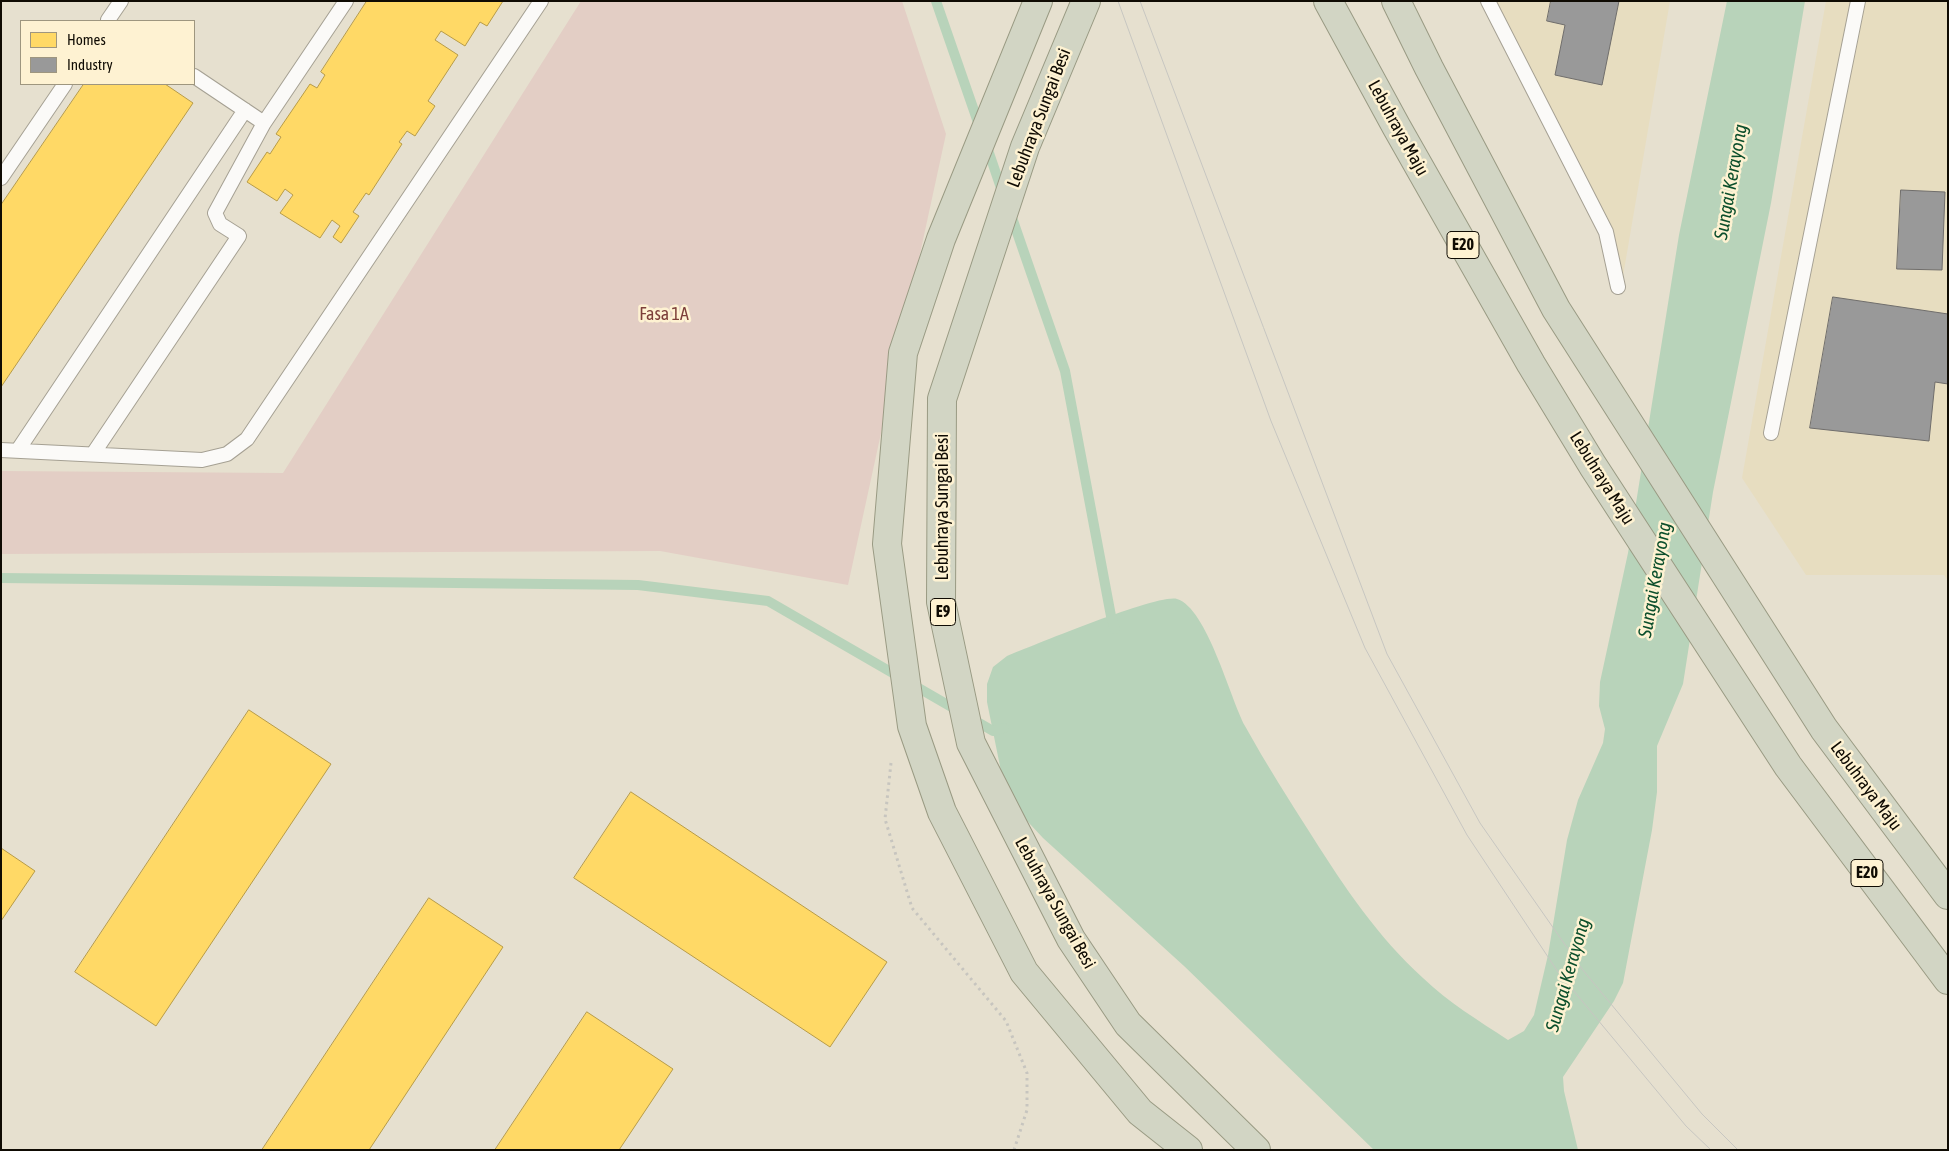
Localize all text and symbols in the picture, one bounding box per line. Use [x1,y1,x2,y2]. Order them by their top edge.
legend [20,20,195,85]
text: Homes [67,31,106,48]
street label: Lebuhraya Sungai Besi [1003,46,1075,190]
text: Industry [67,56,113,73]
street label: Lebuhraya Maju [1363,77,1433,179]
water label: Sungai Kerayong [1710,122,1752,242]
road number: E20 [1447,232,1479,258]
park label: Fasa 1A [639,303,689,325]
street label: Lebuhraya Maju [1565,427,1639,529]
street label: Lebuhraya Sungai Besi [931,433,953,581]
water label: Sungai Kerayong [1634,520,1676,640]
road number: E9 [930,598,956,626]
street label: Lebuhraya Maju [1826,737,1906,835]
street label: Lebuhraya Sungai Besi [1010,833,1100,973]
road number: E20 [1851,860,1883,886]
water label: Sungai Kerayong [1541,916,1595,1034]

